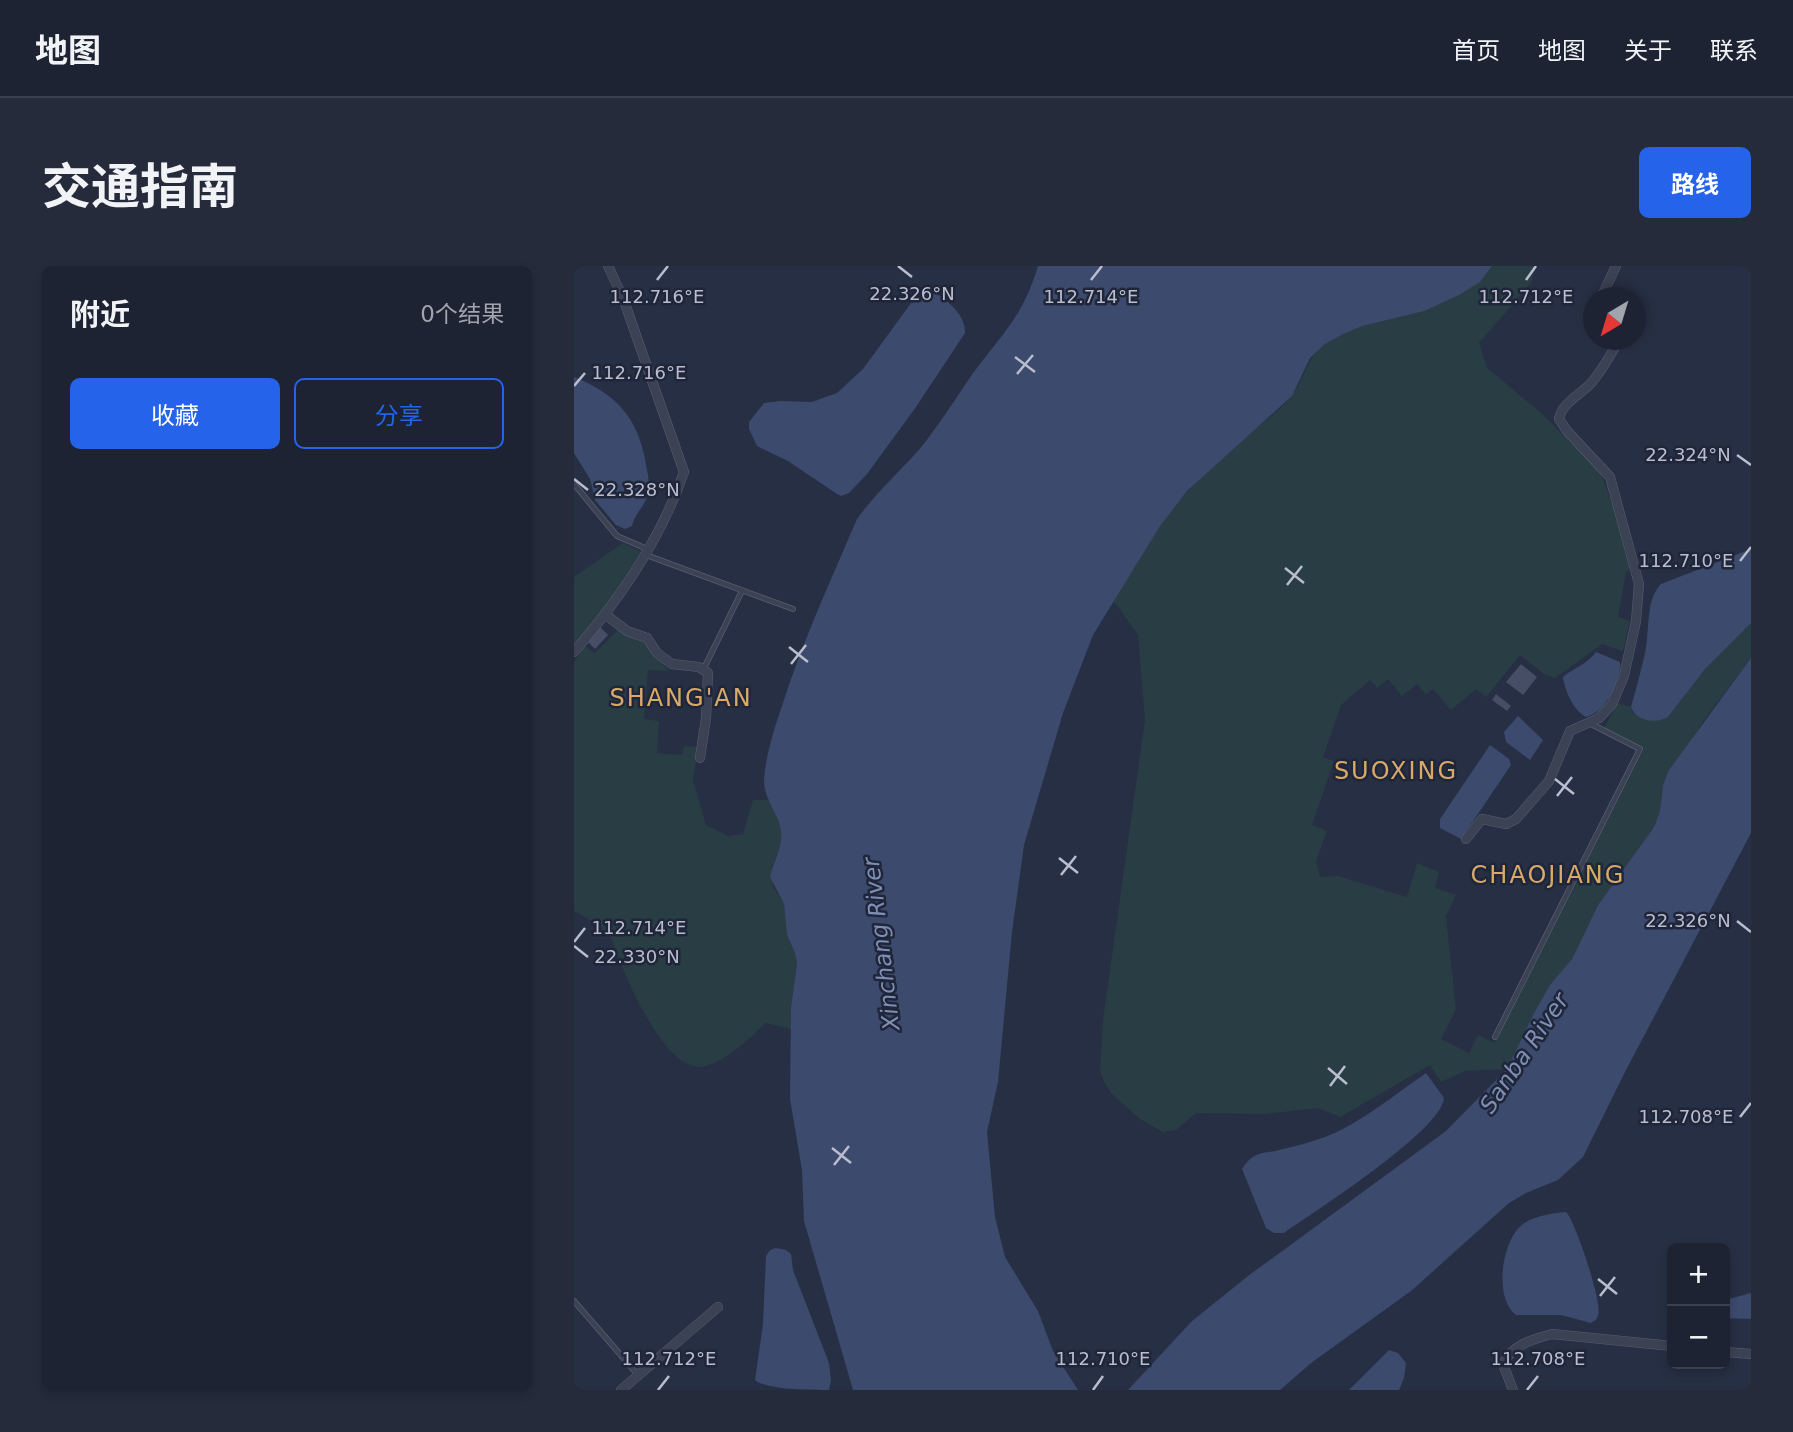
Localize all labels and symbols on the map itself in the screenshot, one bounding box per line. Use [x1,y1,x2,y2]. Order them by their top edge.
text: 22.326°N [869,283,955,304]
text: 112.716°E [610,286,704,307]
text: 112.714°E [1044,286,1138,307]
text: 112.712°E [1479,286,1573,307]
north arrow [1583,287,1646,350]
text: 112.716°E [592,362,686,383]
text: 22.324°N [1645,444,1731,465]
text: 22.328°N [594,479,680,500]
text: 112.710°E [1639,550,1733,571]
district label: SHANG'AN [609,684,753,712]
district label: SUOXING [1334,757,1458,785]
water label: Xinchang River [857,854,905,1033]
district label: CHAOJIANG [1471,861,1625,889]
text: 22.326°N [1645,910,1731,931]
text: 112.714°E [592,917,686,938]
text: 22.330°N [594,946,680,967]
water label: Sanba River [1474,987,1574,1118]
text: 112.708°E [1639,1106,1733,1127]
text: 112.712°E [622,1348,716,1369]
text: 112.710°E [1056,1348,1150,1369]
text: 112.708°E [1491,1348,1585,1369]

